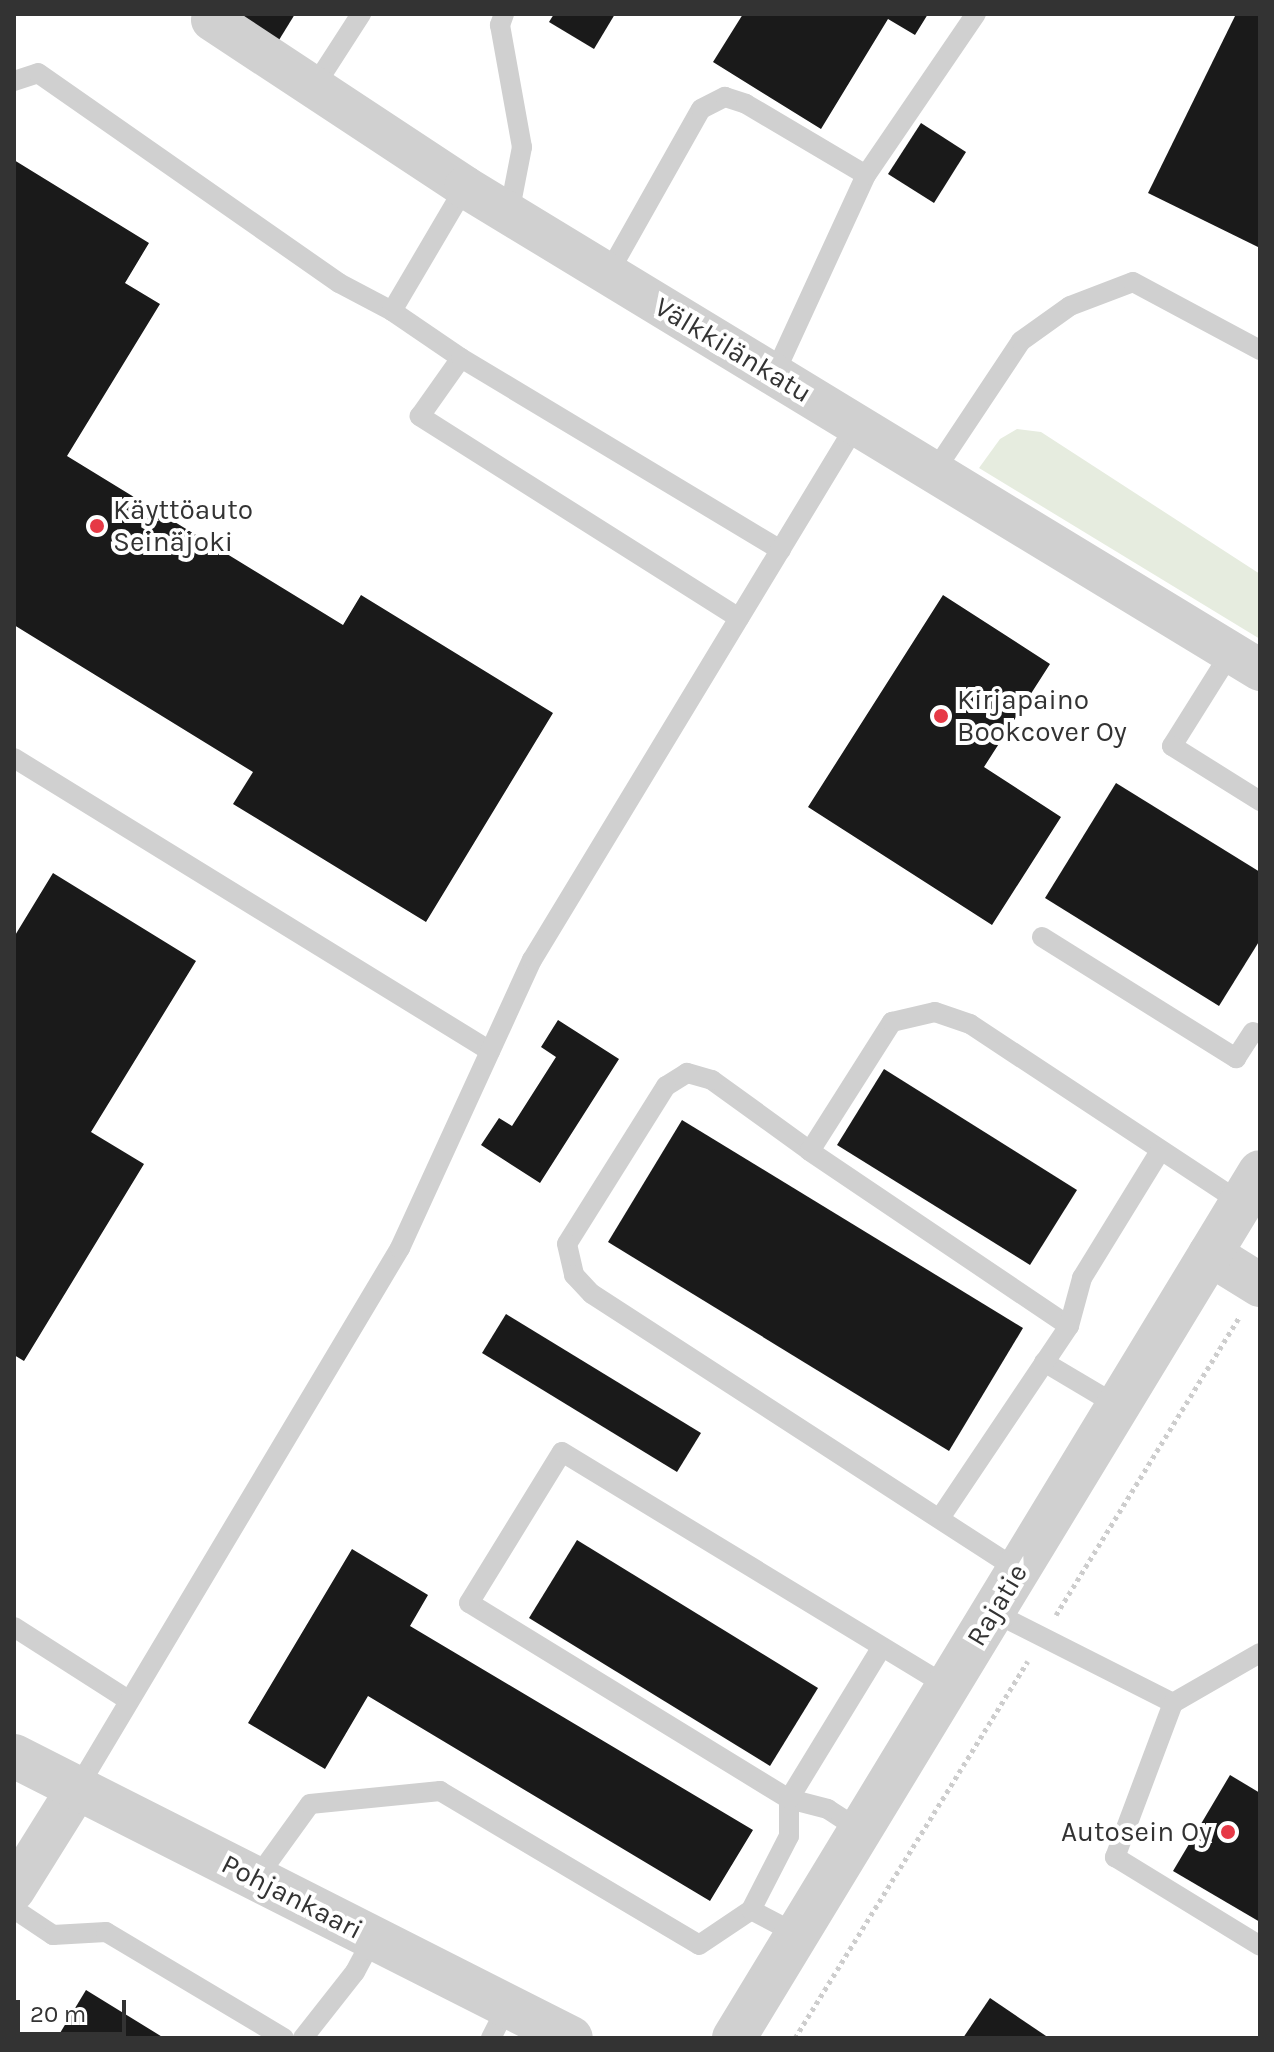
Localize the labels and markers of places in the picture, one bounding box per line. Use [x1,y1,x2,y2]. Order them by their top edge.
place label: Käyttöauto Seinäjoki [113,493,253,559]
marker: Käyttöauto Seinäjoki [88,517,106,535]
place label: Kirjapaino Bookcover Oy [957,683,1127,749]
marker: Kirjapaino Bookcover Oy [932,707,950,725]
place label: Autosein Oy [1061,1815,1212,1849]
marker: Autosein Oy [1219,1823,1237,1841]

